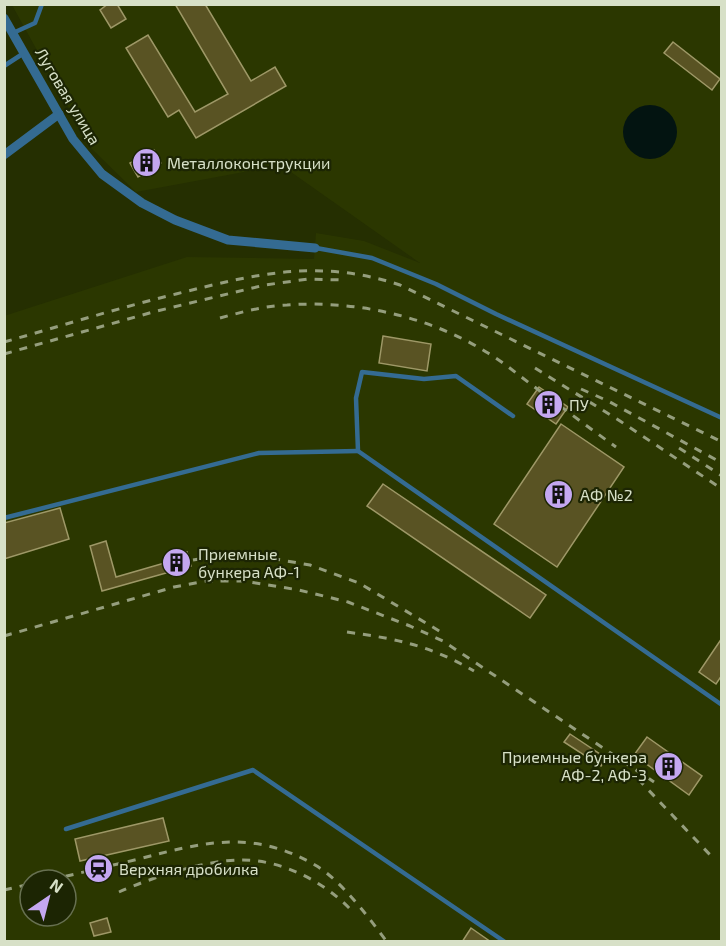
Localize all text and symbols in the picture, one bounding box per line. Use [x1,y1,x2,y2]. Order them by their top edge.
street label: Луговая улица [31,44,105,148]
building icon: Металлоконструкции [130,147,162,179]
place label: Металлоконструкции [167,153,330,173]
building icon: ПУ [532,389,564,421]
place label: ПУ [569,395,589,414]
building icon: АФ №2 [543,479,575,511]
place label: АФ №2 [580,485,633,504]
place label: Приемные бункера АФ-1 [198,544,300,582]
building icon: Приемные бункера АФ-1 [161,547,193,579]
place label: Приемные бункера АФ-2, АФ-3 [502,747,647,784]
building icon: Приемные бункера АФ-2, АФ-3 [652,750,684,782]
station icon: Верхняя дробилка [82,853,114,885]
place label: Верхняя дробилка [119,859,258,878]
north arrow [18,868,78,928]
text: N [47,874,67,896]

